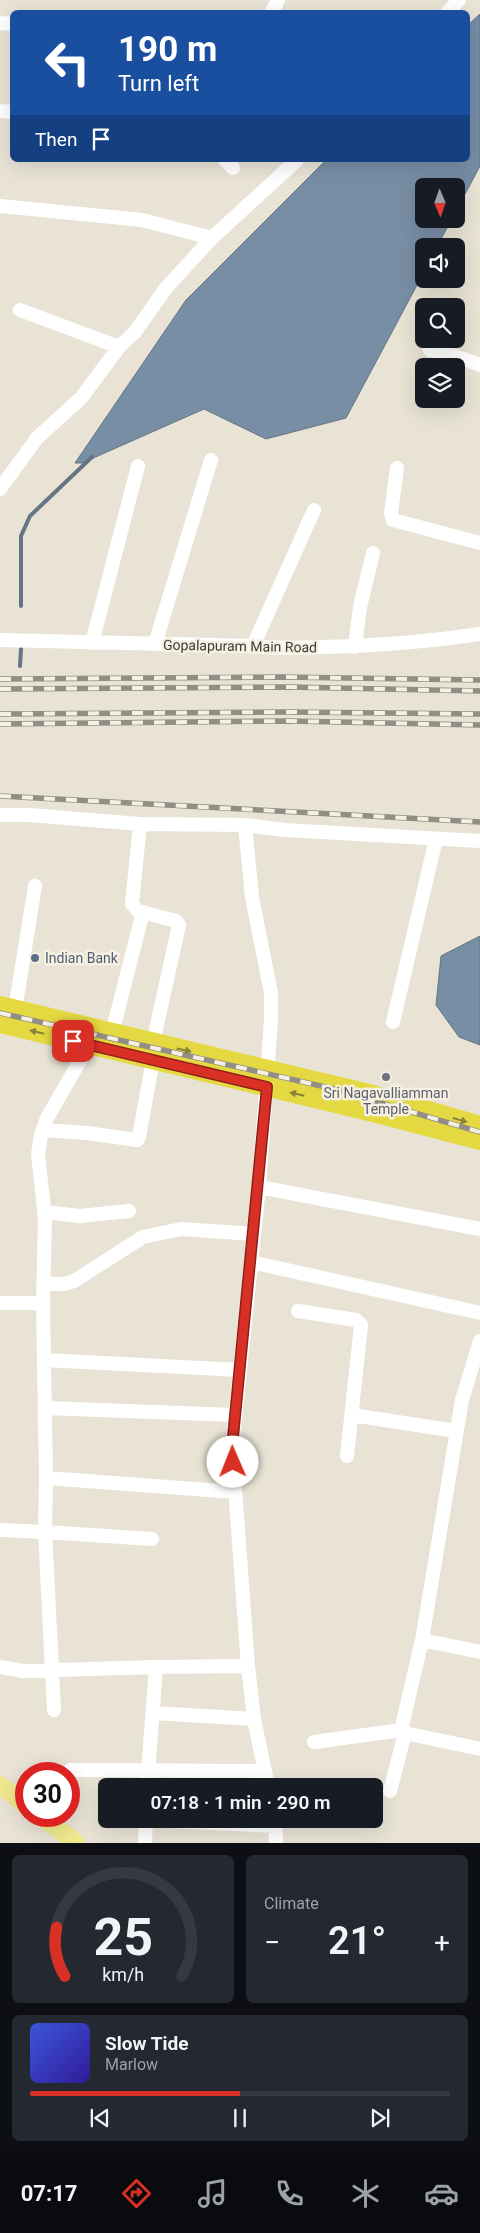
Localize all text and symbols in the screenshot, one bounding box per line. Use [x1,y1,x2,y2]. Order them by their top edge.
text: 190 m [118,29,217,70]
icon: left [35,30,100,95]
text: Turn left [118,71,199,96]
icon: arrive [87,125,115,153]
text: Then [35,128,77,151]
north arrow [415,178,465,228]
map controls [415,178,465,408]
button: sound [415,238,465,288]
button: search [415,298,465,348]
button: layers [415,358,465,408]
street label: Gopalapuram Main Road [163,637,317,655]
place label: Indian Bank [45,950,119,966]
marker: Indian Bank [29,952,41,964]
pin [52,1020,94,1062]
icon: arrive [59,1027,87,1055]
one-way arrow [29,1028,44,1036]
one-way arrow [176,1046,191,1054]
marker: Sri Nagavalliamman Temple [380,1071,392,1083]
place label: Sri Nagavalliamman Temple [324,1085,448,1117]
one-way arrow [290,1090,305,1098]
one-way arrow [452,1117,467,1125]
position arrow [206,1435,258,1487]
speed limit sign: 30 [15,1762,80,1827]
text: 07:18 · 1 min · 290 m [150,1791,331,1814]
text: Climate [264,1894,319,1913]
text: 25 [93,1907,153,1968]
text: 21° [328,1919,386,1963]
text: − [264,1926,280,1959]
text: + [434,1926,450,1959]
text: km/h [102,1964,144,1985]
text: Slow Tide [105,2032,188,2055]
text: Marlow [105,2055,158,2074]
icon: previous [86,2104,114,2132]
icon: pause [226,2104,254,2132]
icon: next [366,2104,394,2132]
icon: directions [119,2176,154,2211]
icon: music [195,2176,230,2211]
icon: phone [272,2176,307,2211]
icon: climate [348,2176,383,2211]
icon: car [424,2176,459,2211]
text: 07:17 [21,2181,77,2206]

